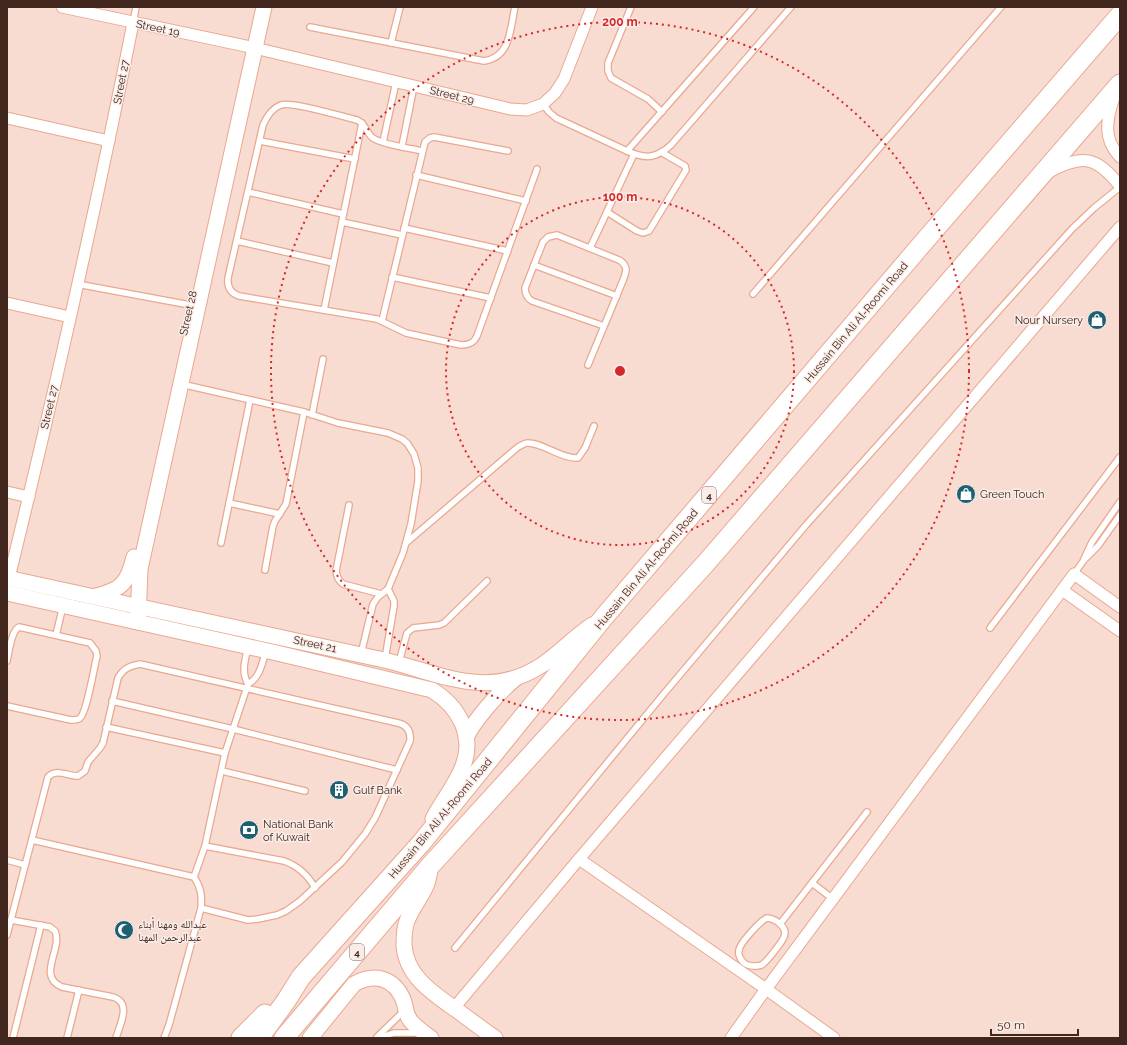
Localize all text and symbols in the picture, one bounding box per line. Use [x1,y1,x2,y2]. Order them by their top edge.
text: 200 m [602,15,638,29]
street label: Street 19 [135,18,181,39]
street label: Street 27 [111,59,132,105]
street label: Street 29 [428,84,476,107]
text: 100 m [603,190,637,204]
street label: Hussain Bin Ali Al-Roomi Road [802,259,911,385]
street label: Street 28 [177,289,200,337]
shop icon: Nour Nursery [1086,309,1108,331]
place label: Nour Nursery [1015,314,1083,327]
centre of rings [613,364,627,378]
street label: Street 27 [38,384,61,430]
shop icon: Green Touch [955,483,977,505]
road number: 4 [702,487,716,503]
place label: Green Touch [980,488,1044,501]
street label: Hussain Bin Ali Al-Roomi Road [592,506,701,632]
street label: Street 21 [292,634,338,655]
street label: Hussain Bin Ali Al-Roomi Road [386,755,495,881]
building icon: Gulf Bank [328,779,350,801]
place label: Gulf Bank [353,784,402,797]
place label: National Bank of Kuwait [263,818,334,844]
bank icon: National Bank of Kuwait [238,819,260,841]
place label: عبدالله ومهنا أبناء عبدالرحمن المهنا [138,917,207,944]
mosque icon: عبدالله ومهنا أبناء عبدالرحمن المهنا [113,919,135,941]
road number: 4 [350,944,364,960]
scale bar [991,1011,1078,1037]
text: 50 m [997,1018,1025,1032]

